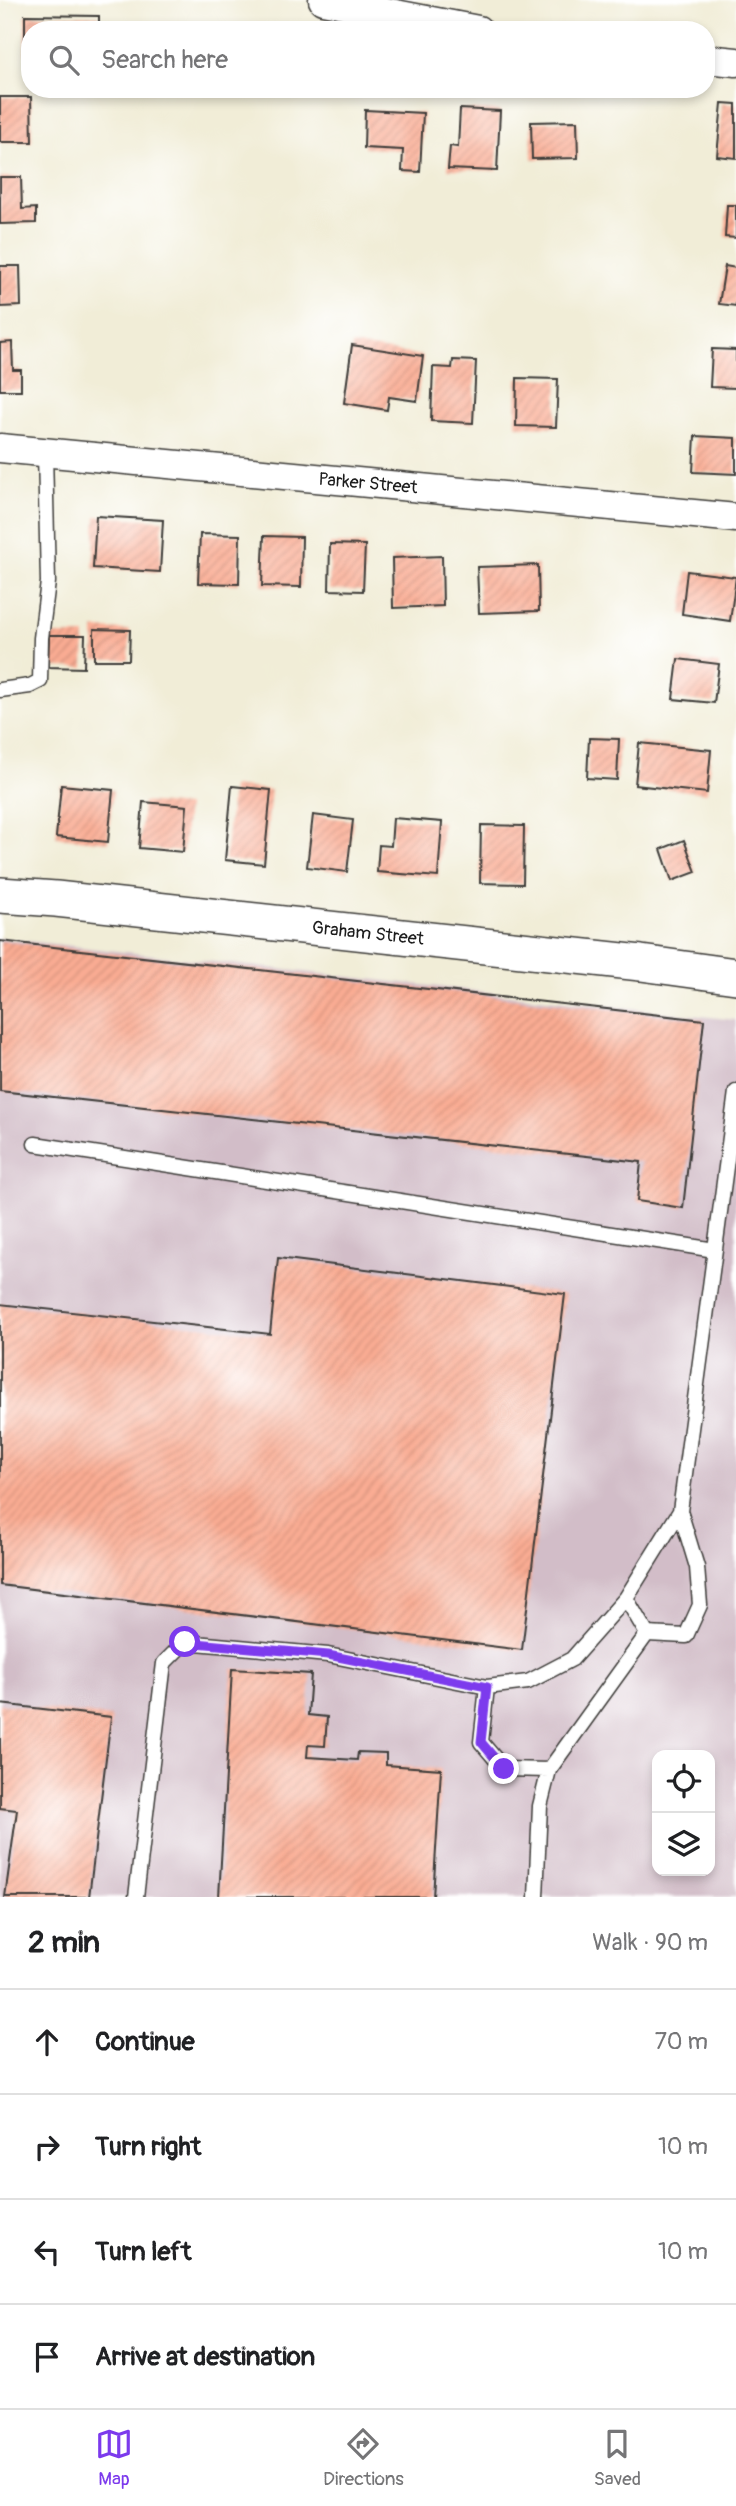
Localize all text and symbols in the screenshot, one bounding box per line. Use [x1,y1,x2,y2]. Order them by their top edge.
search box [21,21,715,98]
icon: search [45,41,83,79]
text: Search here [101,44,228,76]
street label: Parker Street [317,468,419,499]
street label: Graham Street [311,916,426,951]
route start [169,1626,200,1657]
map controls [652,1750,715,1876]
button: locate [652,1750,715,1813]
route end [488,1753,519,1784]
button: layers [652,1813,715,1876]
text: 2 min [28,1924,100,1961]
text: Walk · 90 m [592,1928,708,1957]
icon: ahead [28,2023,66,2061]
text: Continue [95,2026,195,2058]
text: 70 m [655,2027,708,2056]
icon: right [28,2128,66,2166]
text: Turn right [95,2131,201,2163]
text: 10 m [658,2132,708,2161]
icon: left [28,2233,66,2271]
text: Turn left [95,2236,191,2268]
text: 10 m [658,2237,708,2266]
icon: arrive [28,2338,66,2376]
text: Arrive at destination [95,2341,315,2373]
tab: Map [95,2425,133,2491]
tab: Directions [323,2425,404,2491]
tab: Saved [594,2425,641,2491]

